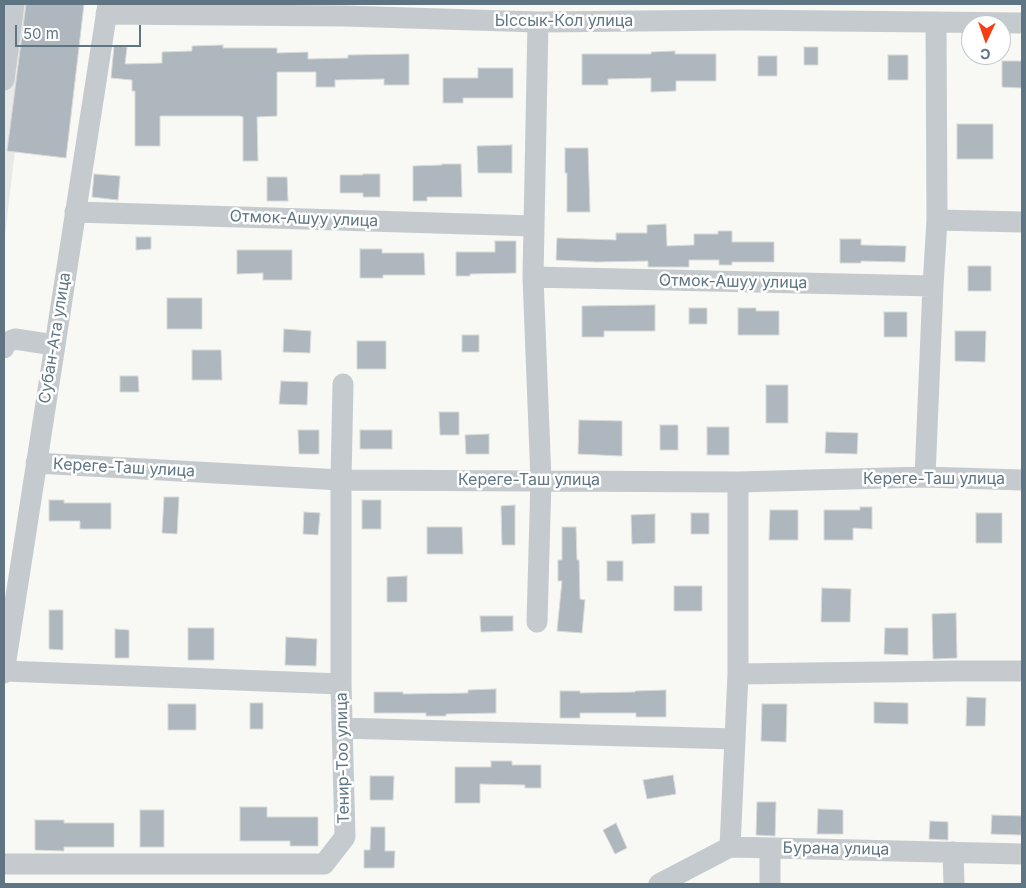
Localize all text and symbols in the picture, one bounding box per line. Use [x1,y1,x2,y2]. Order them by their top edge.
street label: Ыссык-Кол улица [495,11,633,31]
scale bar [18,15,144,47]
north arrow [961,15,1011,65]
text: 50 m [23,24,59,43]
text: С [980,46,991,63]
street label: Отмок-Ашуу улица [229,207,379,231]
street label: Субан-Ата улица [35,271,75,405]
street label: Отмок-Ашуу улица [659,271,807,293]
street label: Кереге-Таш улица [53,455,195,481]
street label: Кереге-Таш улица [863,469,1005,489]
street label: Кереге-Таш улица [458,470,600,490]
street label: Тенир-Тоо улица [332,692,354,824]
street label: Бурана улица [783,838,889,860]

